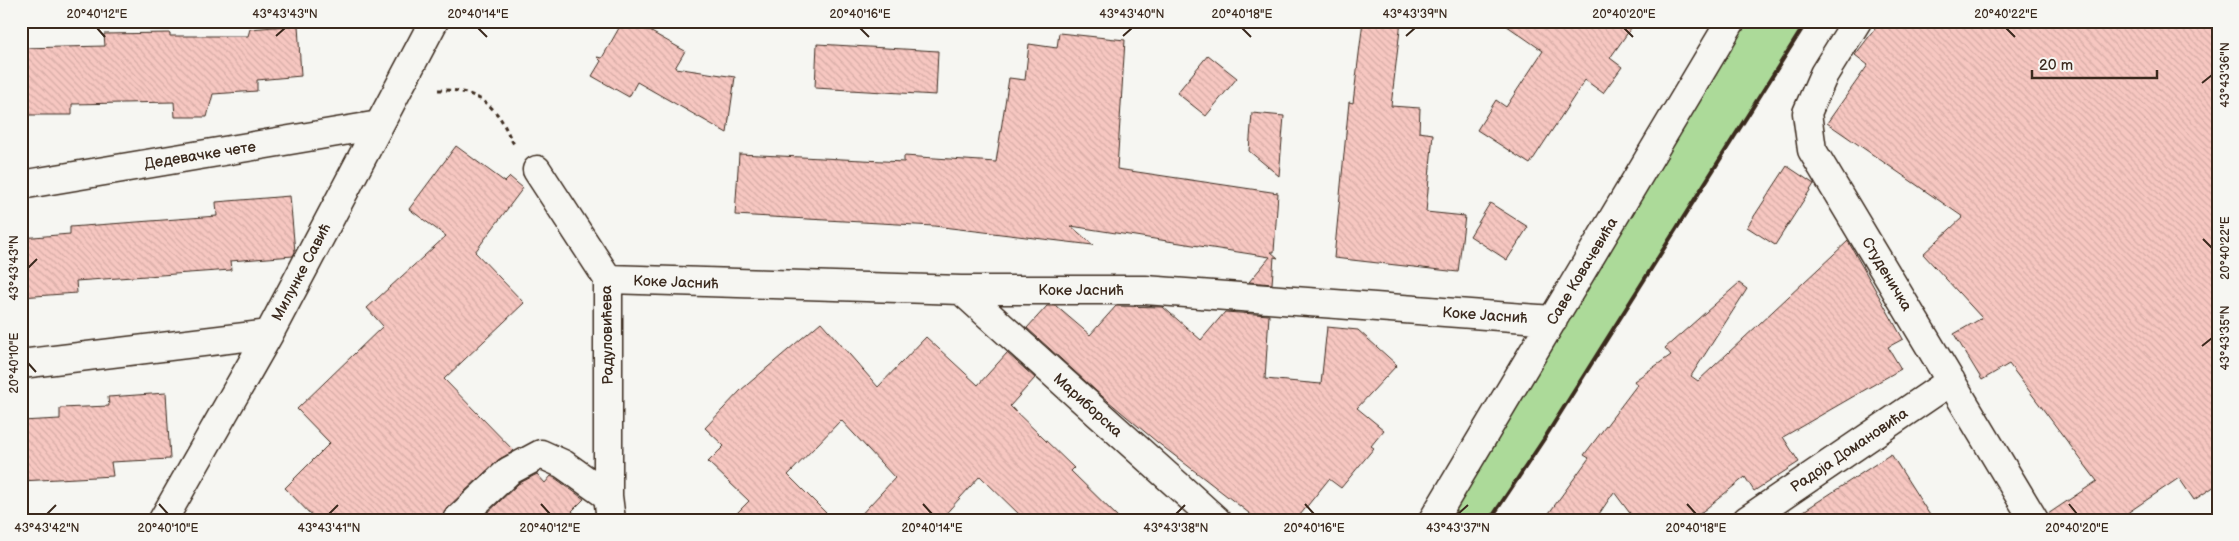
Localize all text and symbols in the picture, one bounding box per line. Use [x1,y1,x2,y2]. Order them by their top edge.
text: 20°40'12"E [67,7,128,22]
text: 43°43'43"N [252,7,318,22]
text: 20°40'14"E [447,7,509,22]
text: 20°40'16"E [829,7,891,22]
text: 43°43'40"N [1099,7,1165,22]
text: 20°40'18"E [1212,7,1272,22]
text: 43°43'39"N [1382,7,1448,22]
text: 20°40'20"E [1592,7,1656,22]
text: 20°40'22"E [1974,7,2038,22]
text: 43°43'36"N [2218,42,2233,108]
scale bar [2032,48,2156,80]
text: 20 m [2039,56,2073,75]
street label: Дедевачке чете [143,137,257,174]
street label: Саве Ковачевића [1543,214,1622,329]
text: 20°40'22"E [2218,216,2233,280]
street label: Милунке Савић [268,220,335,324]
street label: Студеничка [1857,234,1916,315]
text: 43°43'43"N [7,235,22,301]
street label: Коке Јаснић [633,272,719,293]
street label: Коке Јаснић [1038,281,1124,300]
street label: Радуловићева [597,285,618,385]
street label: Коке Јаснић [1442,303,1528,328]
text: 43°43'35"N [2218,305,2233,371]
text: 20°40'10"E [7,333,22,393]
street label: Мариборска [1049,369,1126,442]
street label: Радоја Домановића [1787,404,1912,497]
text: 43°43'42"N [14,521,80,536]
text: 20°40'10"E [138,521,198,536]
text: 43°43'41"N [298,521,360,536]
text: 20°40'12"E [520,521,581,536]
text: 20°40'14"E [901,521,963,536]
text: 43°43'38"N [1143,521,1209,536]
text: 20°40'16"E [1283,521,1345,536]
text: 43°43'37"N [1426,521,1490,536]
text: 20°40'18"E [1666,521,1726,536]
text: 20°40'20"E [2045,521,2109,536]

